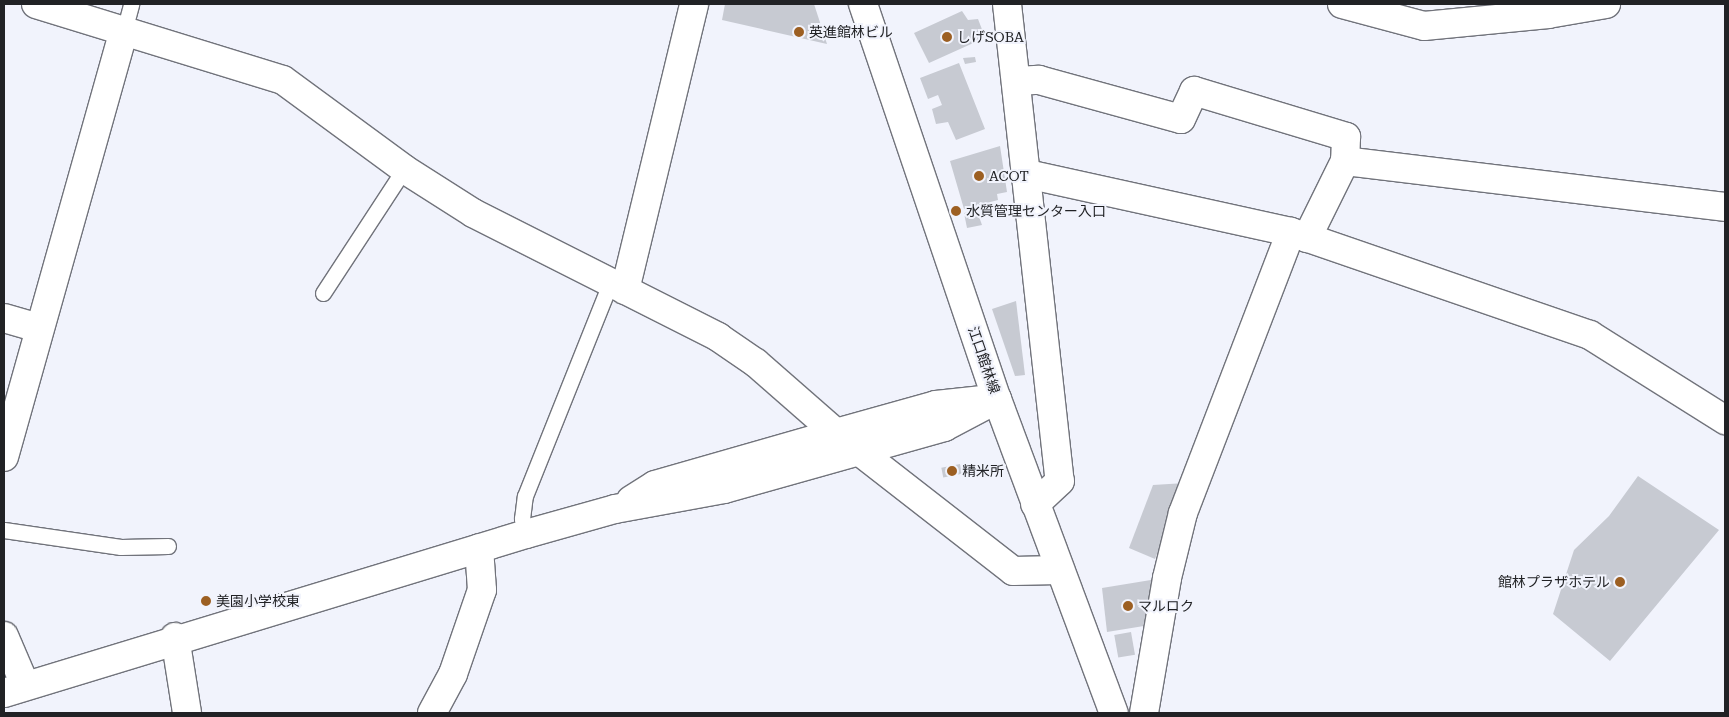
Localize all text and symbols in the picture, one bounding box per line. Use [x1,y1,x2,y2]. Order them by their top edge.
place label: 英進館林ビル [809,24,893,40]
marker: 英進館林ビル [793,26,805,38]
place label: しげSOBA [957,29,1024,45]
marker: しげSOBA [941,31,953,43]
place label: ACOT [989,168,1029,184]
marker: ACOT [973,170,985,182]
place label: 水質管理センター入口 [966,203,1106,219]
marker: 水質管理センター入口 [950,205,962,217]
street label: 江口館林線 [965,324,1003,396]
place label: 精米所 [962,463,1004,479]
marker: 精米所 [946,465,958,477]
place label: 館林プラザホテル [1498,574,1610,590]
marker: 館林プラザホテル [1614,576,1626,588]
place label: 美園小学校東 [216,593,300,609]
marker: 美園小学校東 [200,595,212,607]
place label: マルロク [1138,598,1194,614]
marker: マルロク [1122,600,1134,612]

